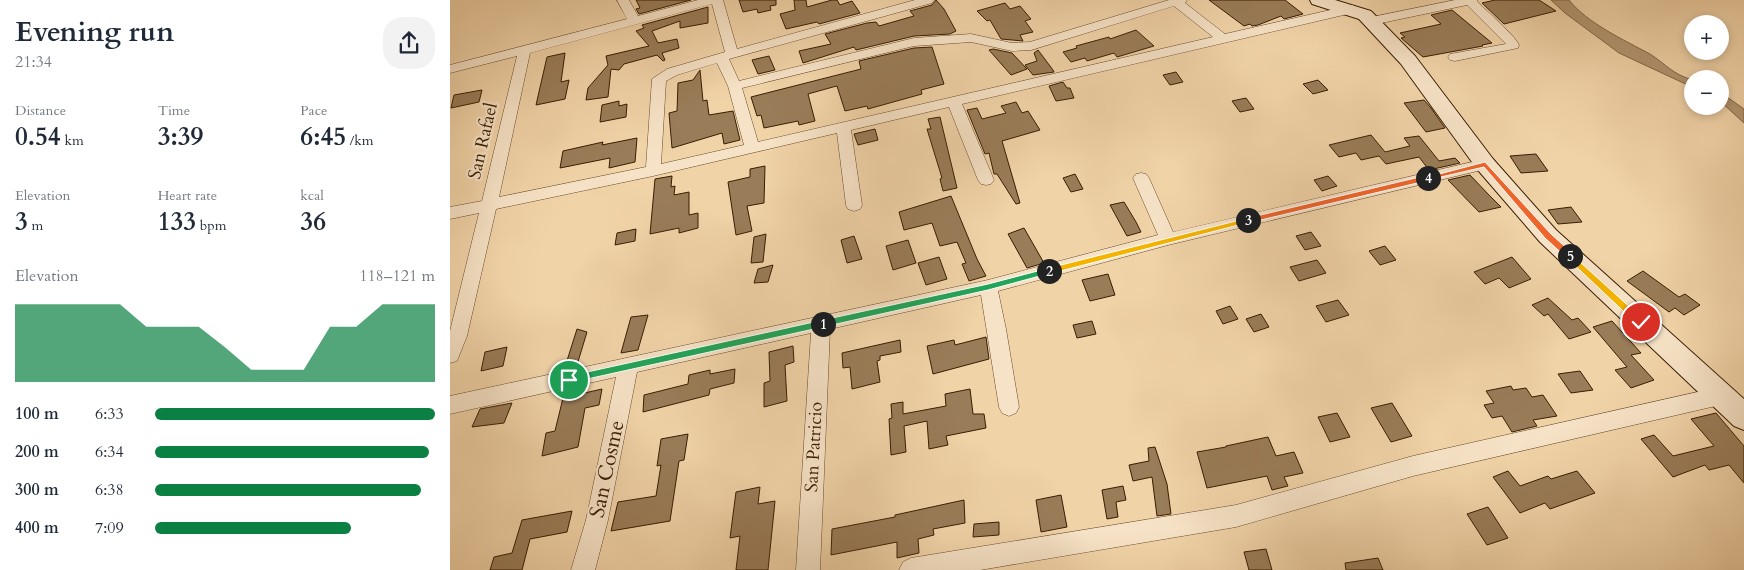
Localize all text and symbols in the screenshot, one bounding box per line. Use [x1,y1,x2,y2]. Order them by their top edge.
text: Evening run [15,13,174,51]
map controls [1684,15,1729,115]
button: + [1684,15,1729,60]
button: share [383,17,435,69]
text: 21:34 [15,51,52,73]
button: − [1684,70,1729,115]
street label: San Rafael [462,100,504,182]
text: Distance [15,101,66,120]
text: Time [158,101,190,120]
text: Pace [300,101,327,120]
text: 0.54 [15,120,61,154]
text: 3:39 [158,120,203,154]
text: 6:45 [300,120,346,154]
text: km [61,131,84,150]
text: /km [346,131,374,150]
pin: 4 [1416,166,1440,190]
text: 4 [1425,169,1432,188]
text: Elevation [15,186,71,205]
text: Heart rate [158,186,217,205]
text: kcal [300,186,324,205]
text: 3 [15,205,28,239]
text: 133 [158,205,196,239]
text: 36 [300,205,326,239]
pin: 3 [1236,208,1260,232]
text: 3 [1245,211,1252,230]
text: m [28,216,43,235]
text: bpm [196,216,227,235]
pin: 5 [1558,244,1582,268]
text: 5 [1567,247,1574,266]
pin: 2 [1036,258,1062,284]
text: 2 [1046,262,1053,281]
text: Elevation [15,265,79,287]
text: 118–121 m [359,265,435,287]
pin [1620,301,1662,343]
icon: check [1627,308,1655,336]
pin: 1 [810,312,836,336]
text: 1 [820,315,827,334]
pin [548,359,590,401]
icon: arrive [555,366,583,394]
street label: San Patricio [799,401,829,493]
text: 100 m [15,403,59,425]
text: 6:33 [95,403,124,425]
street label: San Cosme [583,418,631,520]
text: 200 m [15,441,59,463]
text: 6:34 [95,441,124,463]
text: 300 m [15,479,59,501]
text: 6:38 [95,479,124,501]
text: 400 m [15,517,59,539]
text: 7:09 [95,517,124,539]

